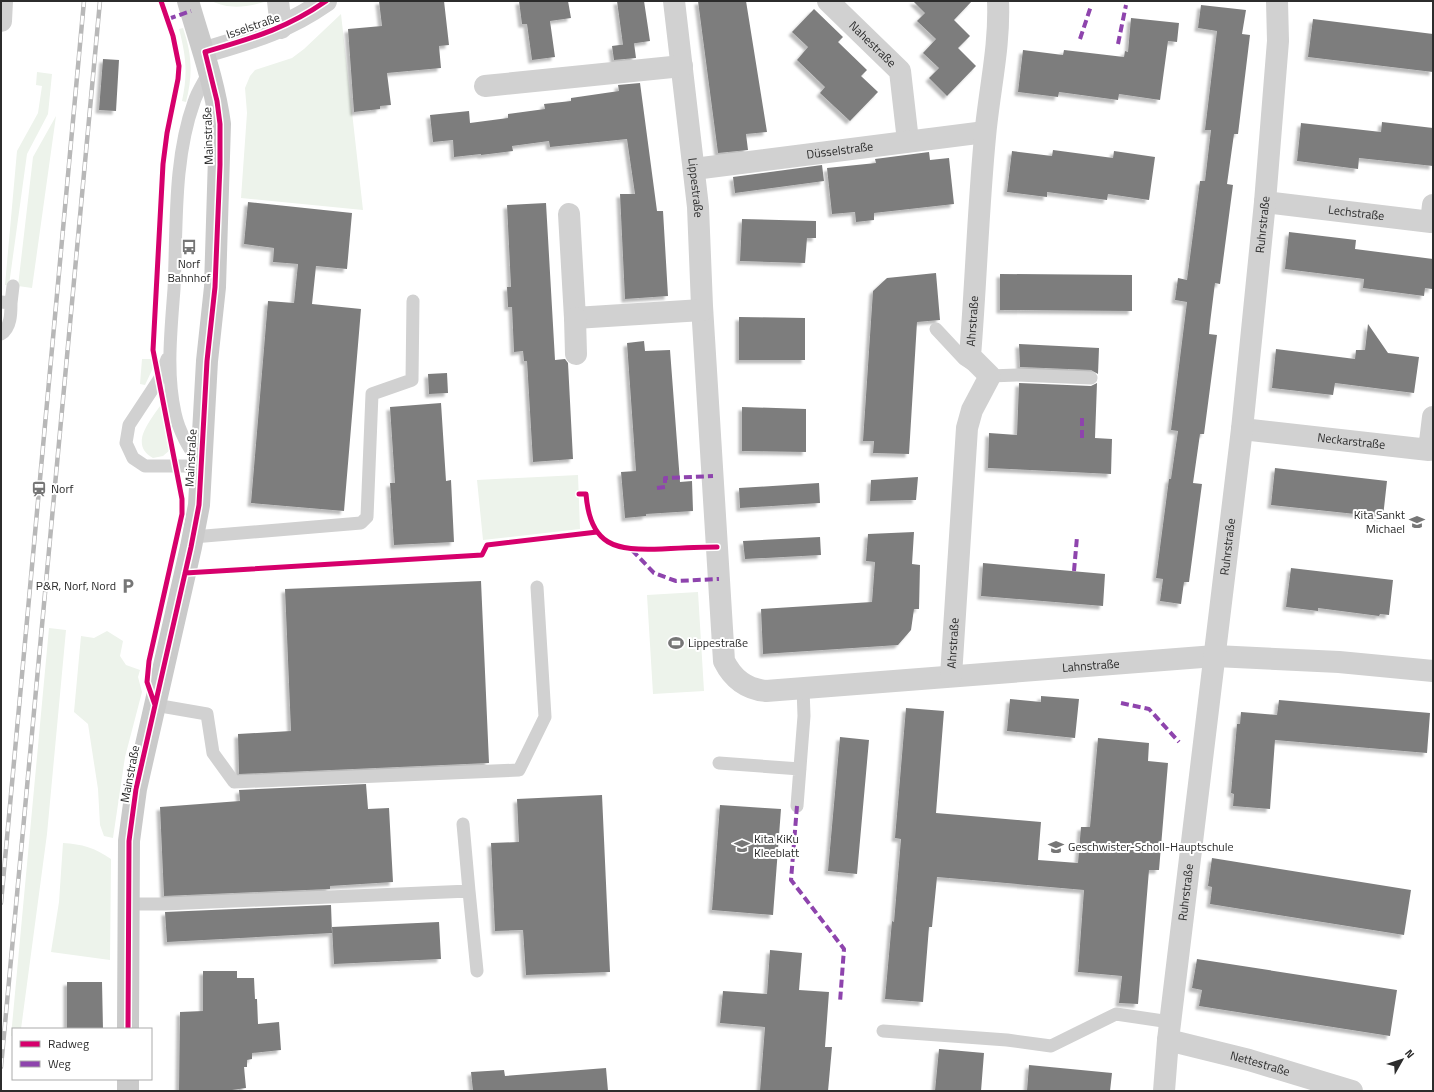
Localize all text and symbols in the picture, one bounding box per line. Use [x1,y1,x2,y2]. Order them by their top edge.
street label: Isselstraße [223,7,282,44]
street label: Nahestraße [845,16,901,71]
street label: Mainstraße [197,107,218,165]
street label: Düsselstraße [805,136,874,164]
street label: Lippestraße [683,157,708,218]
street label: Ruhrstraße [1250,195,1274,254]
street label: Lechstraße [1327,200,1386,225]
bus stop icon: Norf Bahnhof [180,238,198,256]
place label: Norf Bahnhof [167,254,211,287]
street label: Ahrstraße [961,295,983,347]
street label: Mainstraße [179,428,202,487]
street label: Neckarstraße [1316,428,1386,454]
place label: Norf [51,479,74,498]
station icon: Norf [30,480,48,498]
place label: Kita Sankt Michael [1354,505,1406,538]
school or university icon: Kita Sankt Michael [1408,513,1426,531]
street label: Ruhrstraße [1214,517,1240,576]
place label: P&R, Norf, Nord [36,576,116,595]
parking icon: P&R, Norf, Nord [119,577,137,595]
street label: Ahrstraße [942,617,964,669]
place label: Lippestraße [688,633,748,652]
sports icon: Lippestraße [667,634,685,652]
street label: Lahnstraße [1061,653,1120,677]
street label: Mainstraße [115,744,144,804]
place label: Kita KiKu Kleeblatt [754,829,800,862]
school or university icon: Kita KiKu Kleeblatt [733,837,751,855]
place label: Geschwister-Scholl-Hauptschule [1068,837,1234,856]
school or university icon: Geschwister-Scholl-Hauptschule [1047,838,1065,856]
street label: Ruhrstraße [1173,863,1198,922]
legend [12,1028,152,1080]
text: Radweg [48,1034,89,1053]
north arrow [1382,1040,1422,1080]
street label: Nettestraße [1228,1046,1292,1081]
text: N [1401,1046,1418,1062]
text: Weg [48,1054,71,1073]

